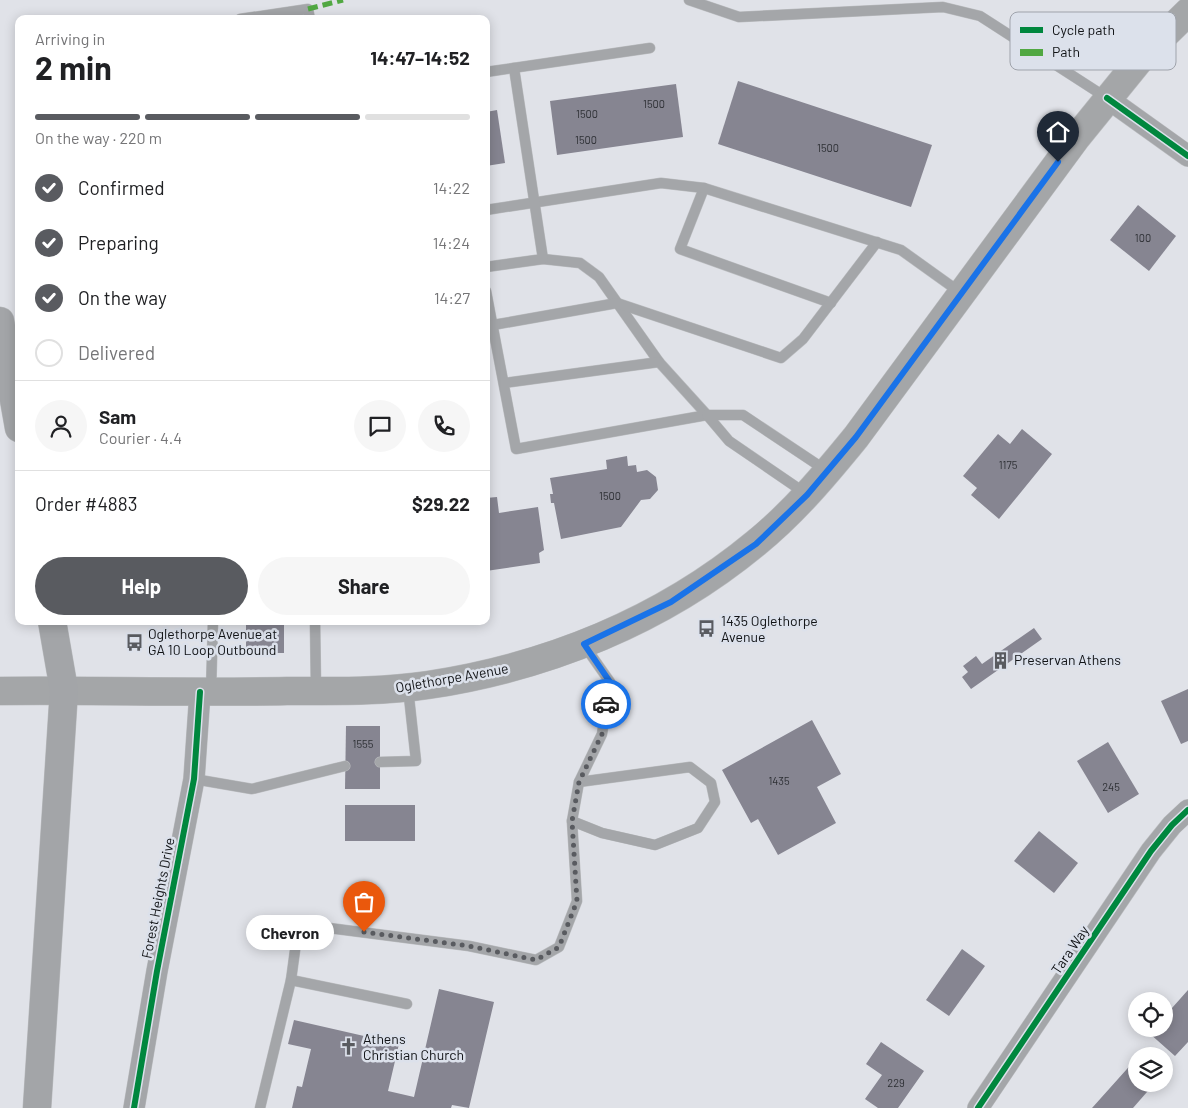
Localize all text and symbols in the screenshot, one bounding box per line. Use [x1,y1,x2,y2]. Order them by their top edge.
legend [1010,12,1176,70]
text: Cycle path [1052,21,1115,38]
text: Arriving in [35,29,105,48]
text: Path [1052,43,1080,60]
text: 14:47–14:52 [370,46,470,69]
text: 2 min [35,48,112,86]
house number: 1500 [643,97,665,110]
house number: 1500 [576,107,598,120]
pin [1037,111,1079,162]
icon: home [1044,118,1072,146]
text: On the way · 220 m [35,128,162,147]
house number: 1500 [575,133,597,146]
house number: 1500 [817,141,839,154]
icon: check [35,174,63,202]
text: Confirmed [78,176,165,199]
text: 14:22 [433,178,470,197]
icon: check [35,229,63,257]
text: Preparing [78,231,159,254]
house number: 100 [1135,231,1151,244]
text: 14:24 [433,233,470,252]
icon: check [35,284,63,312]
text: On the way [78,286,167,309]
text: 14:27 [434,288,470,307]
text: Delivered [78,341,155,364]
button: person [35,400,87,452]
button: chat [354,400,406,452]
button: phone [418,400,470,452]
text: Sam [99,405,136,428]
text: Courier · 4.4 [99,428,182,447]
house number: 1175 [999,458,1018,471]
house number: 1500 [599,489,621,502]
text: Order #4883 [35,492,137,515]
text: $29.22 [412,492,470,515]
button: Help [35,557,248,615]
button: Share [258,557,470,615]
place label: 1435 Oglethorpe Avenue [721,612,818,645]
bus stop icon: 1435 Oglethorpe Avenue [697,619,717,639]
place label: Oglethorpe Avenue at GA 10 Loop Outbound [148,625,277,658]
bus stop icon: Oglethorpe Avenue at GA 10 Loop Outbound [124,632,144,652]
building icon: Preservan Athens [990,650,1010,670]
place label: Preservan Athens [1014,651,1121,668]
street label: Oglethorpe Avenue [394,659,510,696]
courier [581,679,631,729]
icon: car [592,690,620,718]
house number: 1555 [353,737,374,750]
house number: 1435 [768,774,790,787]
house number: 245 [1102,780,1120,793]
street label: Forest Heights Drive [137,836,178,960]
pin [343,881,385,932]
icon: bag [350,888,378,916]
callout: Chevron [246,914,334,950]
street label: Tara Way [1047,922,1092,977]
text: Chevron [261,923,319,942]
map controls [1128,992,1173,1092]
button: locate [1128,992,1173,1037]
place label: Athens Christian Church [363,1030,464,1063]
church icon: Athens Christian Church [339,1037,359,1057]
button: layers [1128,1047,1173,1092]
house number: 229 [887,1076,905,1089]

